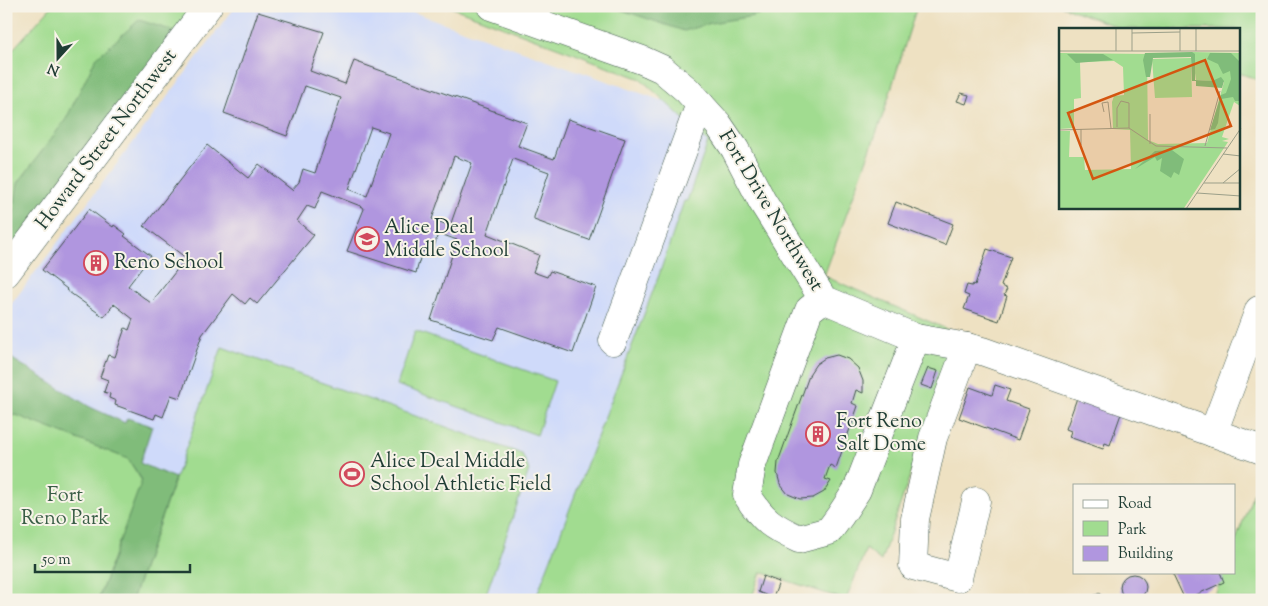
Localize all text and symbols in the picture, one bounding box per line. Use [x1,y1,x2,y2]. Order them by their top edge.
inset map [1059,28,1240,209]
north arrow [32,32,82,82]
street label: Howard Street Northwest [31,45,183,235]
street label: Fort Drive Northwest [710,125,830,297]
place label: Alice Deal Middle School [384,214,509,266]
school or university icon: Alice Deal Middle School [354,226,380,252]
place label: Reno School [114,249,224,278]
building icon: Reno School [83,250,109,276]
place label: Fort Reno Salt Dome [836,408,926,460]
building icon: Fort Reno Salt Dome [805,421,831,447]
place label: Alice Deal Middle School Athletic Field [370,448,551,500]
sports icon: Alice Deal Middle School Athletic Field [339,461,365,487]
park label: Fort Reno Park [21,482,109,534]
legend [1073,484,1236,574]
text: Road [1118,494,1152,515]
text: Park [1118,520,1147,541]
scale bar [35,541,190,573]
text: Building [1118,544,1173,565]
text: 50 m [41,550,71,571]

